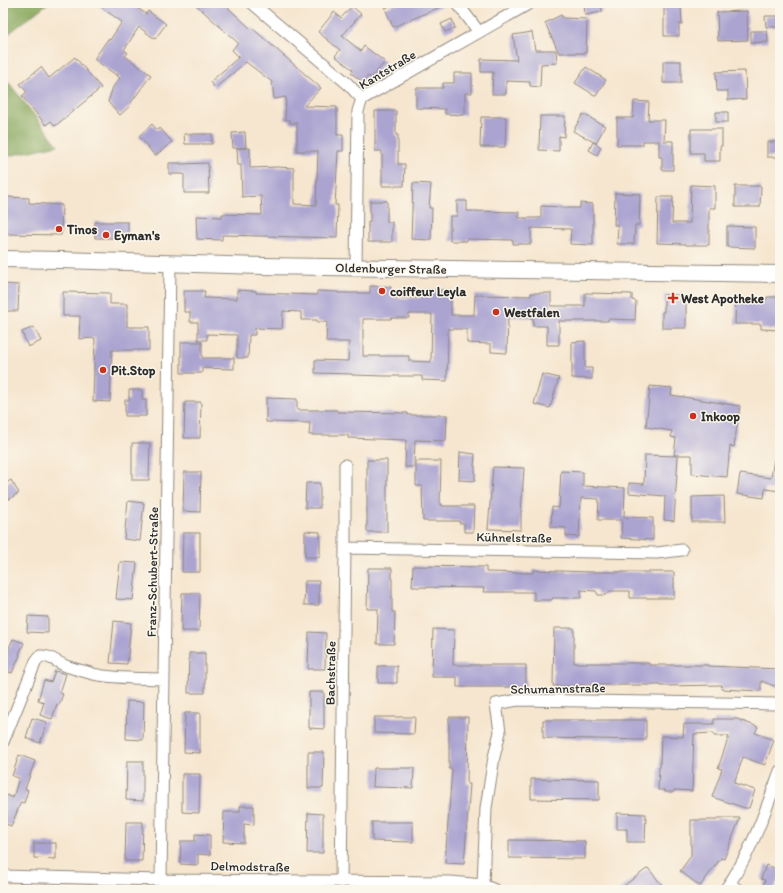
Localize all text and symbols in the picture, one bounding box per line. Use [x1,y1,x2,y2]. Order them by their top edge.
street label: Kantstraße [356,47,418,92]
place label: Tinos [66,222,98,237]
marker: Tinos [54,224,64,234]
place label: Eyman's [114,228,160,244]
marker: Eyman's [101,230,111,240]
street label: Oldenburger Straße [335,260,447,277]
place label: coiffeur Leyla [390,284,466,300]
marker: coiffeur Leyla [377,286,387,296]
place label: West Apotheke [681,291,764,307]
marker: West Apotheke [668,293,678,303]
place label: Westfalen [504,305,561,320]
marker: Westfalen [491,307,501,317]
place label: Pit.Stop [111,363,156,379]
marker: Pit.Stop [98,365,108,375]
place label: Inkoop [701,409,740,425]
marker: Inkoop [688,411,698,421]
street label: Franz-Schubert-Straße [144,507,161,637]
street label: Kühnelstraße [476,529,552,546]
street label: Bachstraße [322,641,339,705]
street label: Schumannstraße [510,680,606,697]
street label: Delmodstraße [210,858,290,875]

